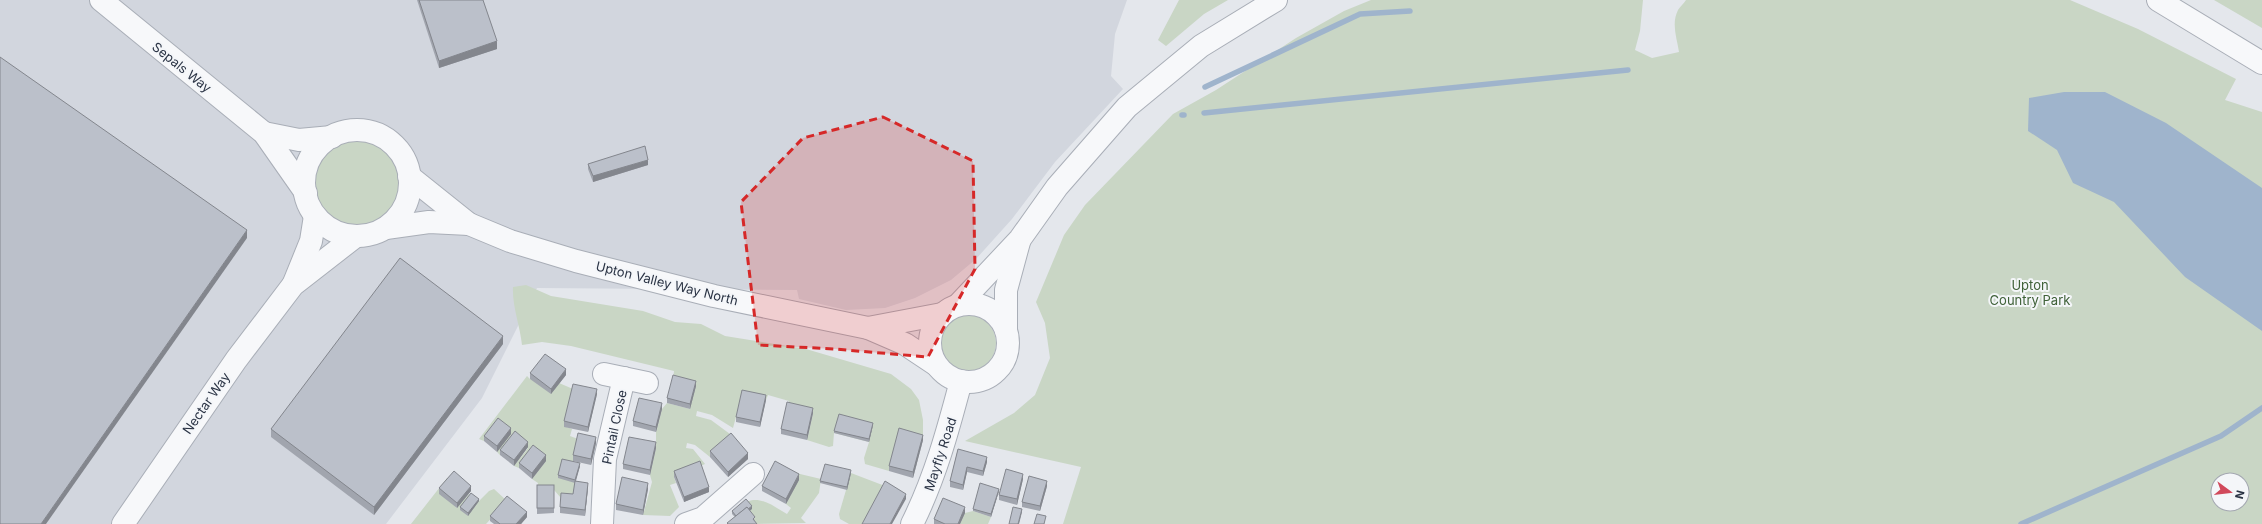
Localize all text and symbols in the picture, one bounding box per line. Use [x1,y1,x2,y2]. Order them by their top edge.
street label: Sepals Way [149,38,215,96]
street label: Upton Valley Way North [594,258,740,308]
park label: Upton Country Park [1990,277,2070,308]
street label: Nectar Way [179,369,233,437]
street label: Pintail Close [598,388,630,466]
street label: Mayfly Road [921,415,959,493]
north arrow [2210,472,2250,512]
text: N [2232,489,2248,500]

